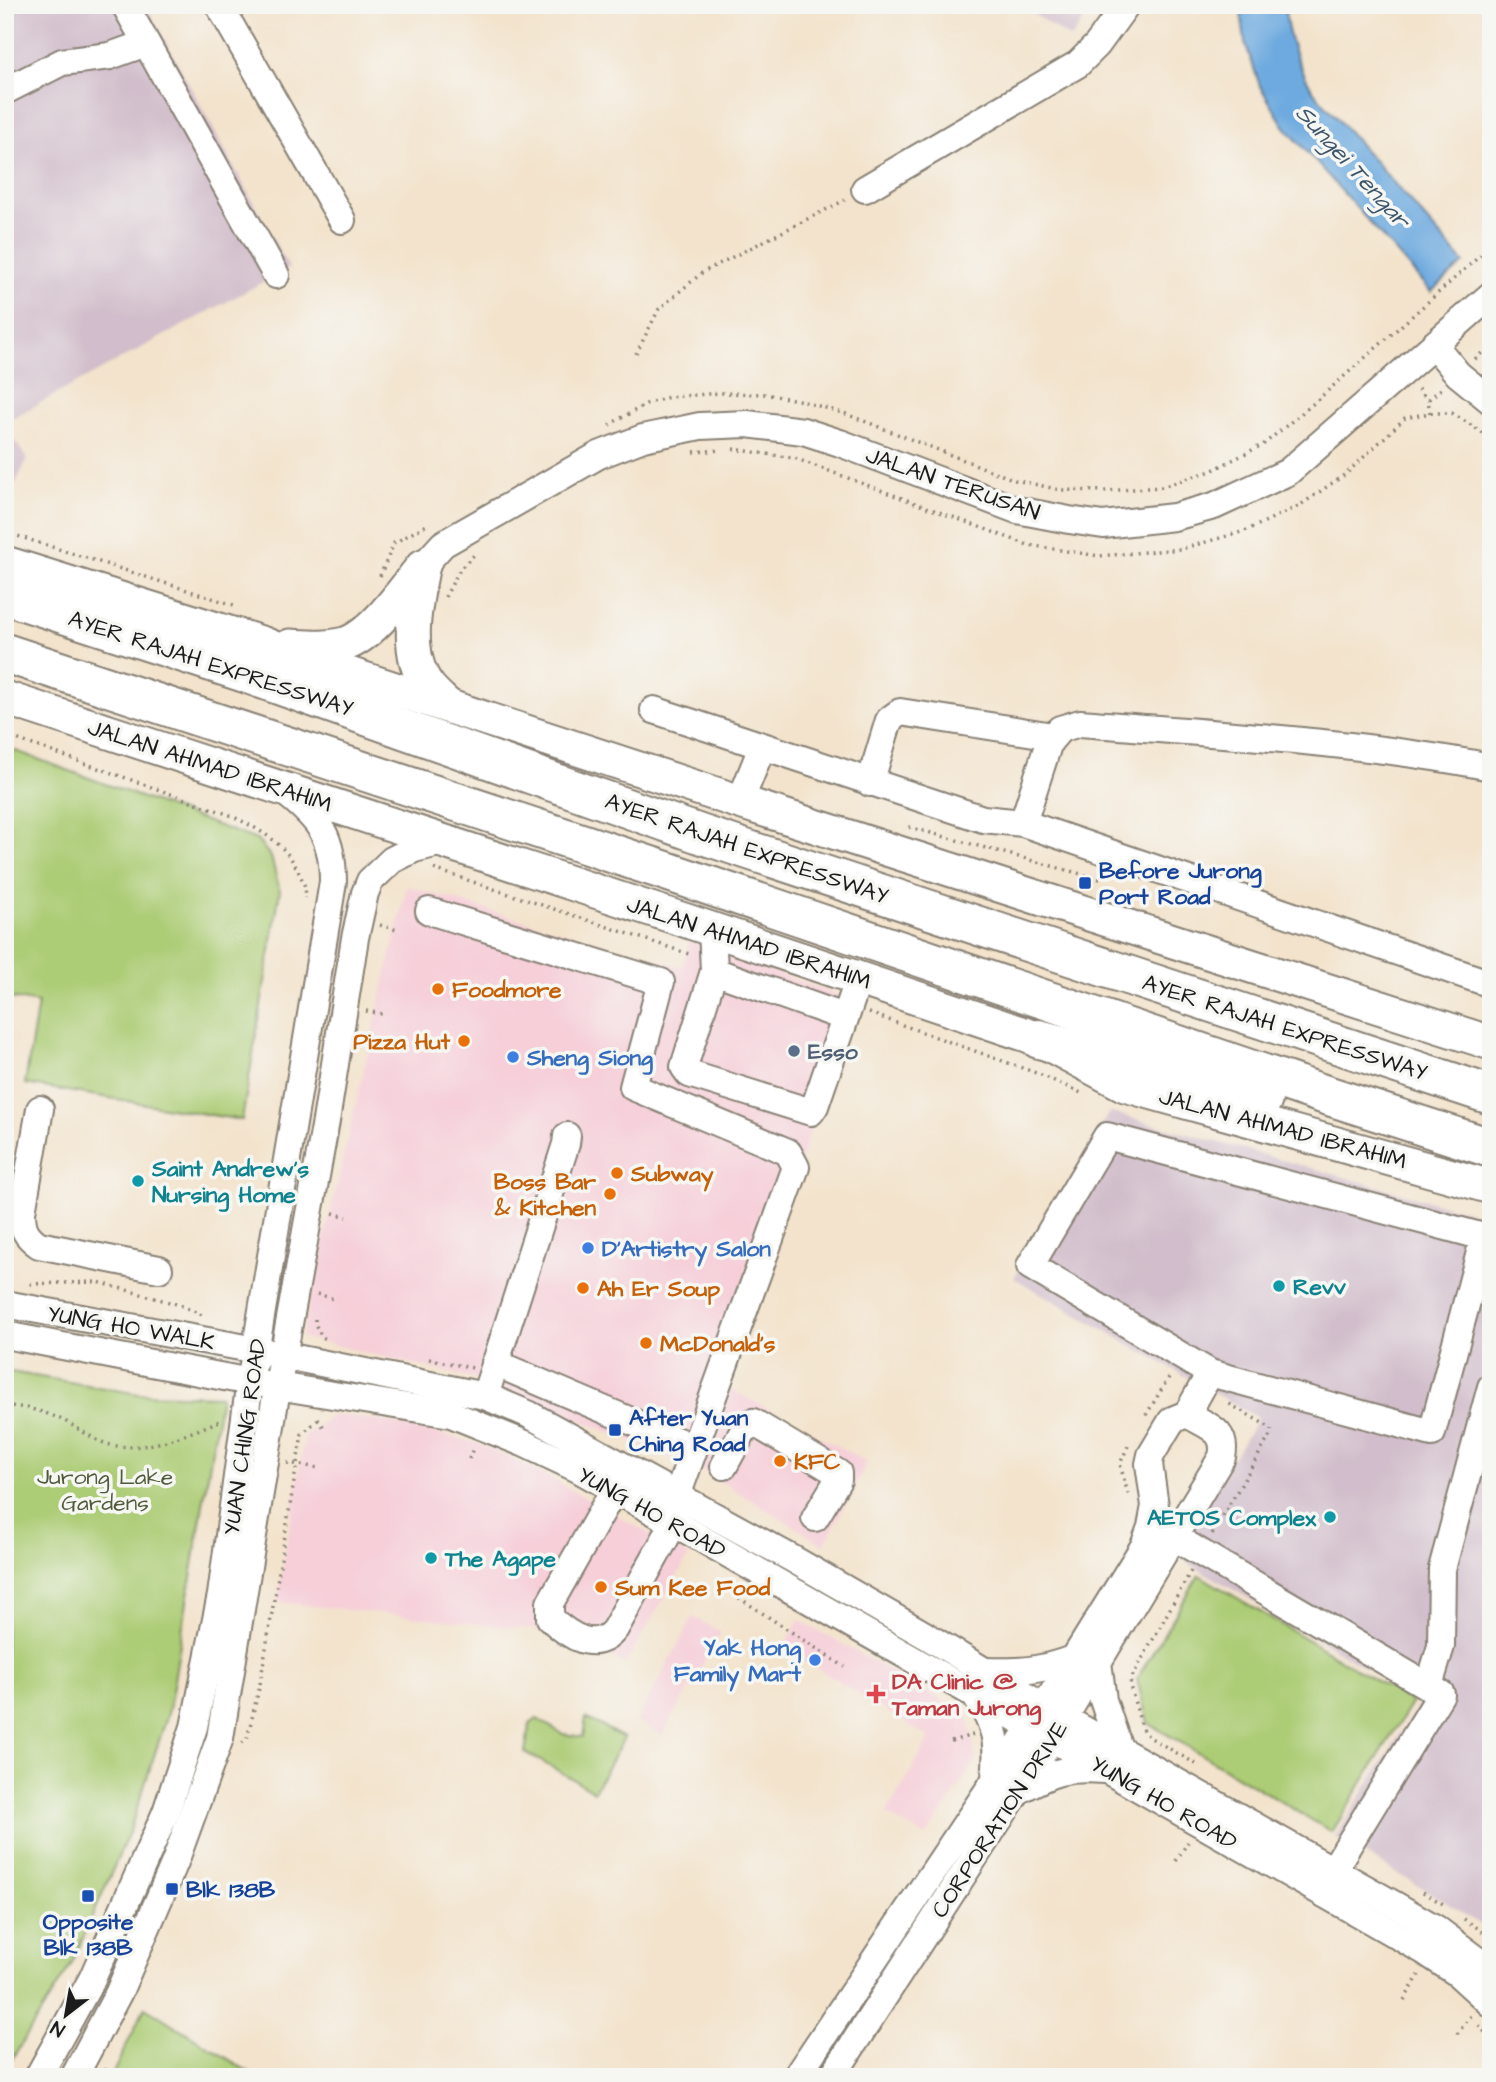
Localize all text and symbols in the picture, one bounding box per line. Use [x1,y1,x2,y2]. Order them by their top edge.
water label: Sungei Tengar [1287,97,1419,239]
street label: JALAN TERUSAN [861,439,1044,529]
street label: AYER RAJAH EXPRESSWAY [64,603,357,725]
street label: JALAN AHMAD IBRAHIM [83,711,336,821]
street label: AYER RAJAH EXPRESSWAY [601,785,893,913]
place label: Before Jurong Port Road [1099,855,1262,913]
marker: Before Jurong Port Road [1077,875,1093,891]
street label: JALAN AHMAD IBRAHIM [622,888,875,998]
street label: AYER RAJAH EXPRESSWAY [1138,967,1431,1089]
place label: Foodmore [452,974,562,1006]
marker: Foodmore [430,981,446,997]
place label: Pizza Hut [353,1026,451,1058]
marker: Pizza Hut [456,1033,472,1049]
place label: Esso [808,1036,858,1068]
place label: Sheng Siong [526,1042,653,1075]
marker: Esso [786,1043,802,1059]
marker: Sheng Siong [505,1049,521,1065]
street label: JALAN AHMAD IBRAHIM [1155,1080,1410,1177]
place label: Saint Andrew's Nursing Home [151,1153,309,1212]
place label: Subway [630,1158,714,1192]
marker: Subway [609,1165,625,1181]
place label: Boss Bar & Kitchen [494,1166,596,1224]
marker: Saint Andrew's Nursing Home [130,1173,146,1189]
marker: Boss Bar & Kitchen [602,1186,618,1202]
place label: D'Artistry Salon [602,1233,771,1267]
marker: D'Artistry Salon [580,1240,596,1256]
place label: Revv [1293,1271,1347,1303]
place label: Ah Er Soup [597,1273,720,1305]
marker: Revv [1271,1278,1287,1294]
marker: Ah Er Soup [575,1280,591,1296]
street label: YUNG HO WALK [45,1298,217,1358]
place label: McDonald's [660,1328,776,1360]
marker: McDonald's [638,1335,654,1351]
street label: YUAN CHING ROAD [215,1337,275,1538]
place label: After Yuan Ching Road [629,1402,749,1461]
marker: After Yuan Ching Road [607,1422,623,1438]
place label: KFC [794,1446,841,1478]
marker: KFC [772,1453,788,1469]
street label: YUNG HO ROAD [572,1459,731,1567]
park label: Jurong Lake Gardens [37,1461,173,1519]
place label: AETOS Complex [1147,1502,1317,1534]
marker: AETOS Complex [1322,1509,1338,1525]
place label: The Agape [444,1543,556,1576]
marker: The Agape [423,1550,439,1566]
place label: Sum Kee Food [614,1572,770,1604]
marker: Sum Kee Food [593,1579,609,1595]
place label: Yak Hong Family Mart [674,1632,802,1692]
marker: Yak Hong Family Mart [807,1652,823,1668]
place label: DA Clinic @ Taman Jurong [891,1666,1041,1725]
marker: DA Clinic @ Taman Jurong [866,1684,886,1704]
street label: CORPORATION DRIVE [924,1714,1076,1924]
street label: YUNG HO ROAD [1084,1748,1243,1858]
place label: Blk 138B [186,1874,276,1906]
marker: Blk 138B [164,1881,180,1897]
marker: Opposite Blk 138B [80,1888,96,1904]
place label: Opposite Blk 138B [43,1906,134,1964]
north arrow [32,1980,102,2050]
text: N [46,2014,70,2043]

